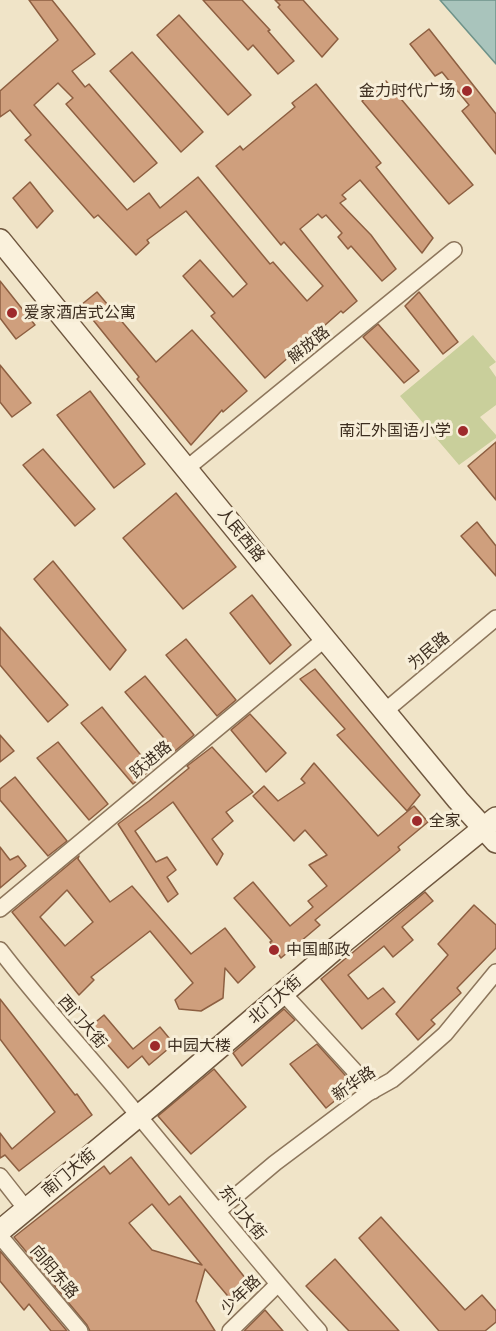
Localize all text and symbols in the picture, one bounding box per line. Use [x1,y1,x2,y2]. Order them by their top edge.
place label: 金力时代广场 [359,81,455,101]
marker: 金力时代广场 [460,84,474,98]
place label: 爱家酒店式公寓 [24,303,136,323]
marker: 爱家酒店式公寓 [5,306,19,320]
street label: 解放路 [284,322,334,368]
place label: 南汇外国语小学 [339,421,451,441]
marker: 南汇外国语小学 [456,424,470,438]
street label: 人民西路 [213,504,269,566]
street label: 为民路 [404,628,454,674]
street label: 跃进路 [126,737,176,783]
place label: 全家 [429,811,461,831]
marker: 全家 [410,814,424,828]
place label: 中国邮政 [286,940,350,960]
marker: 中国邮政 [267,943,281,957]
street label: 北门大街 [245,972,305,1028]
street label: 西门大街 [54,992,110,1052]
place label: 中园大楼 [167,1036,231,1056]
marker: 中园大楼 [148,1039,162,1053]
street label: 新华路 [329,1063,379,1105]
street label: 南门大街 [38,1145,100,1201]
street label: 东门大街 [214,1182,270,1244]
street label: 向阳东路 [26,1241,82,1303]
street label: 少年路 [217,1271,265,1319]

